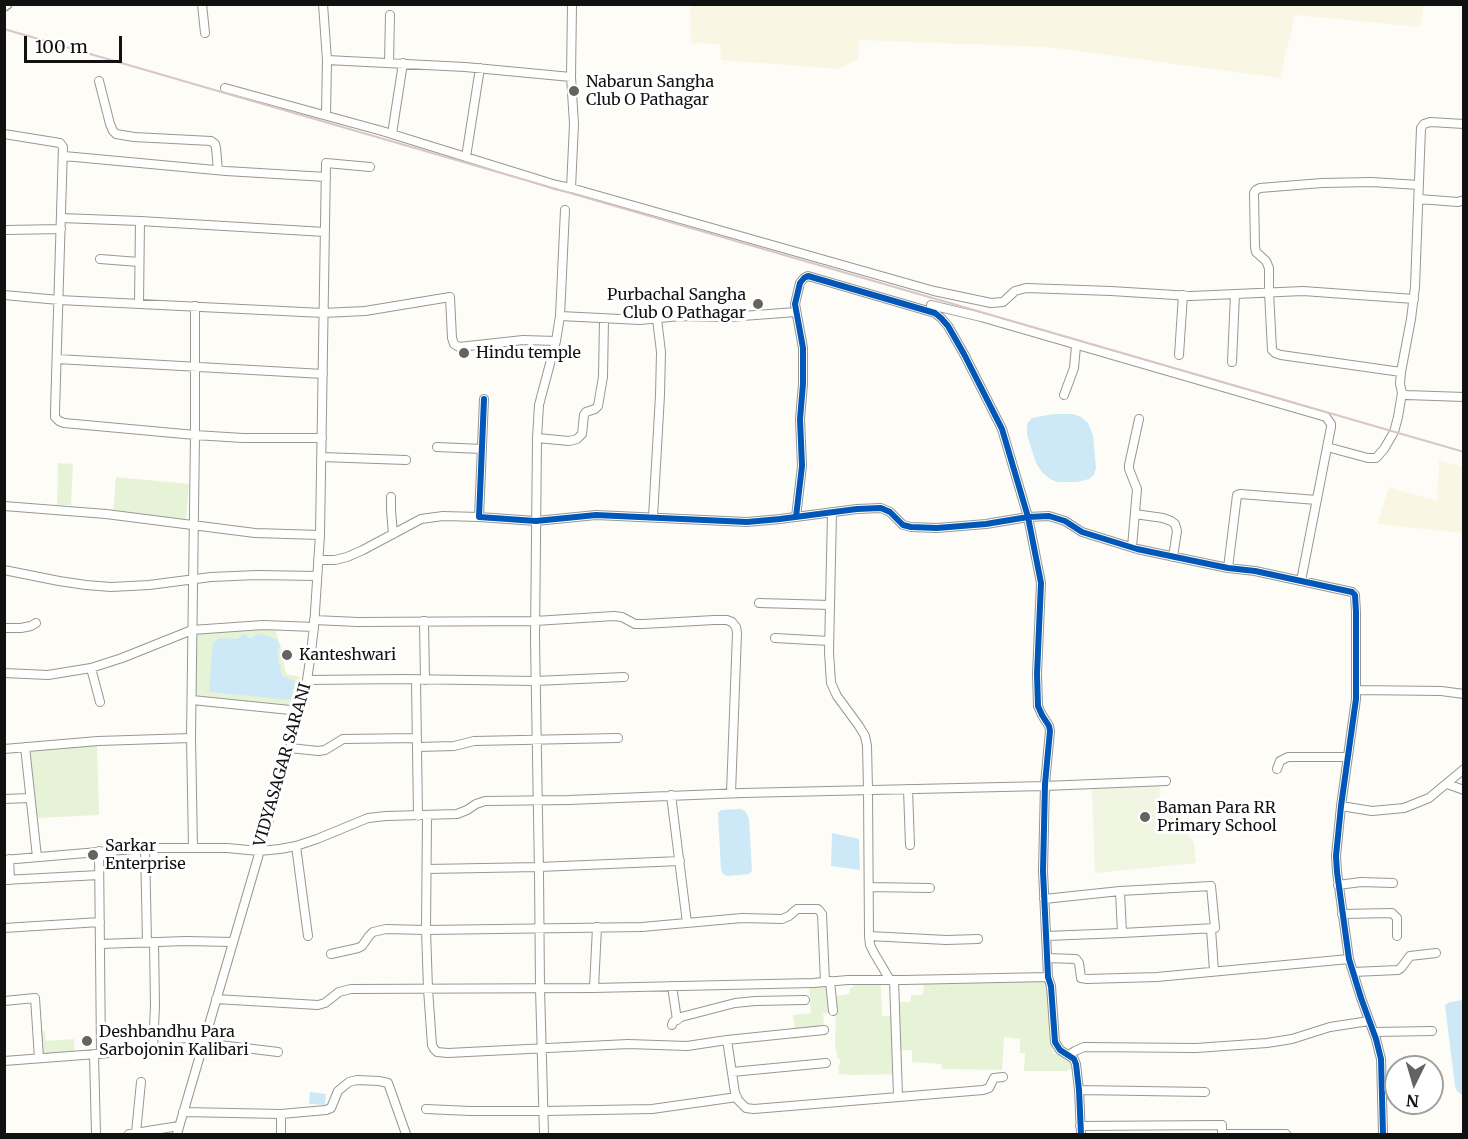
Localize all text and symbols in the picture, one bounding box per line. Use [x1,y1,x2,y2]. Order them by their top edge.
scale bar [27,24,124,62]
text: 100 m [35,35,88,58]
place label: Nabarun Sangha Club O Pathagar [586,72,714,110]
marker: Nabarun Sangha Club O Pathagar [567,84,581,98]
place label: Purbachal Sangha Club O Pathagar [607,285,746,323]
marker: Purbachal Sangha Club O Pathagar [751,297,765,311]
place label: Hindu temple [476,343,581,363]
marker: Hindu temple [457,346,471,360]
place label: Kanteshwari [299,645,396,665]
marker: Kanteshwari [280,648,294,662]
street label: VIDYASAGAR SARANI [250,681,316,849]
place label: Baman Para RR Primary School [1157,798,1277,836]
marker: Baman Para RR Primary School [1138,810,1152,824]
place label: Sarkar Enterprise [105,836,185,874]
marker: Sarkar Enterprise [86,848,100,862]
place label: Deshbandhu Para Sarbojonin Kalibari [99,1022,249,1060]
marker: Deshbandhu Para Sarbojonin Kalibari [80,1034,94,1048]
north arrow [1384,1055,1444,1115]
text: N [1405,1090,1420,1111]

